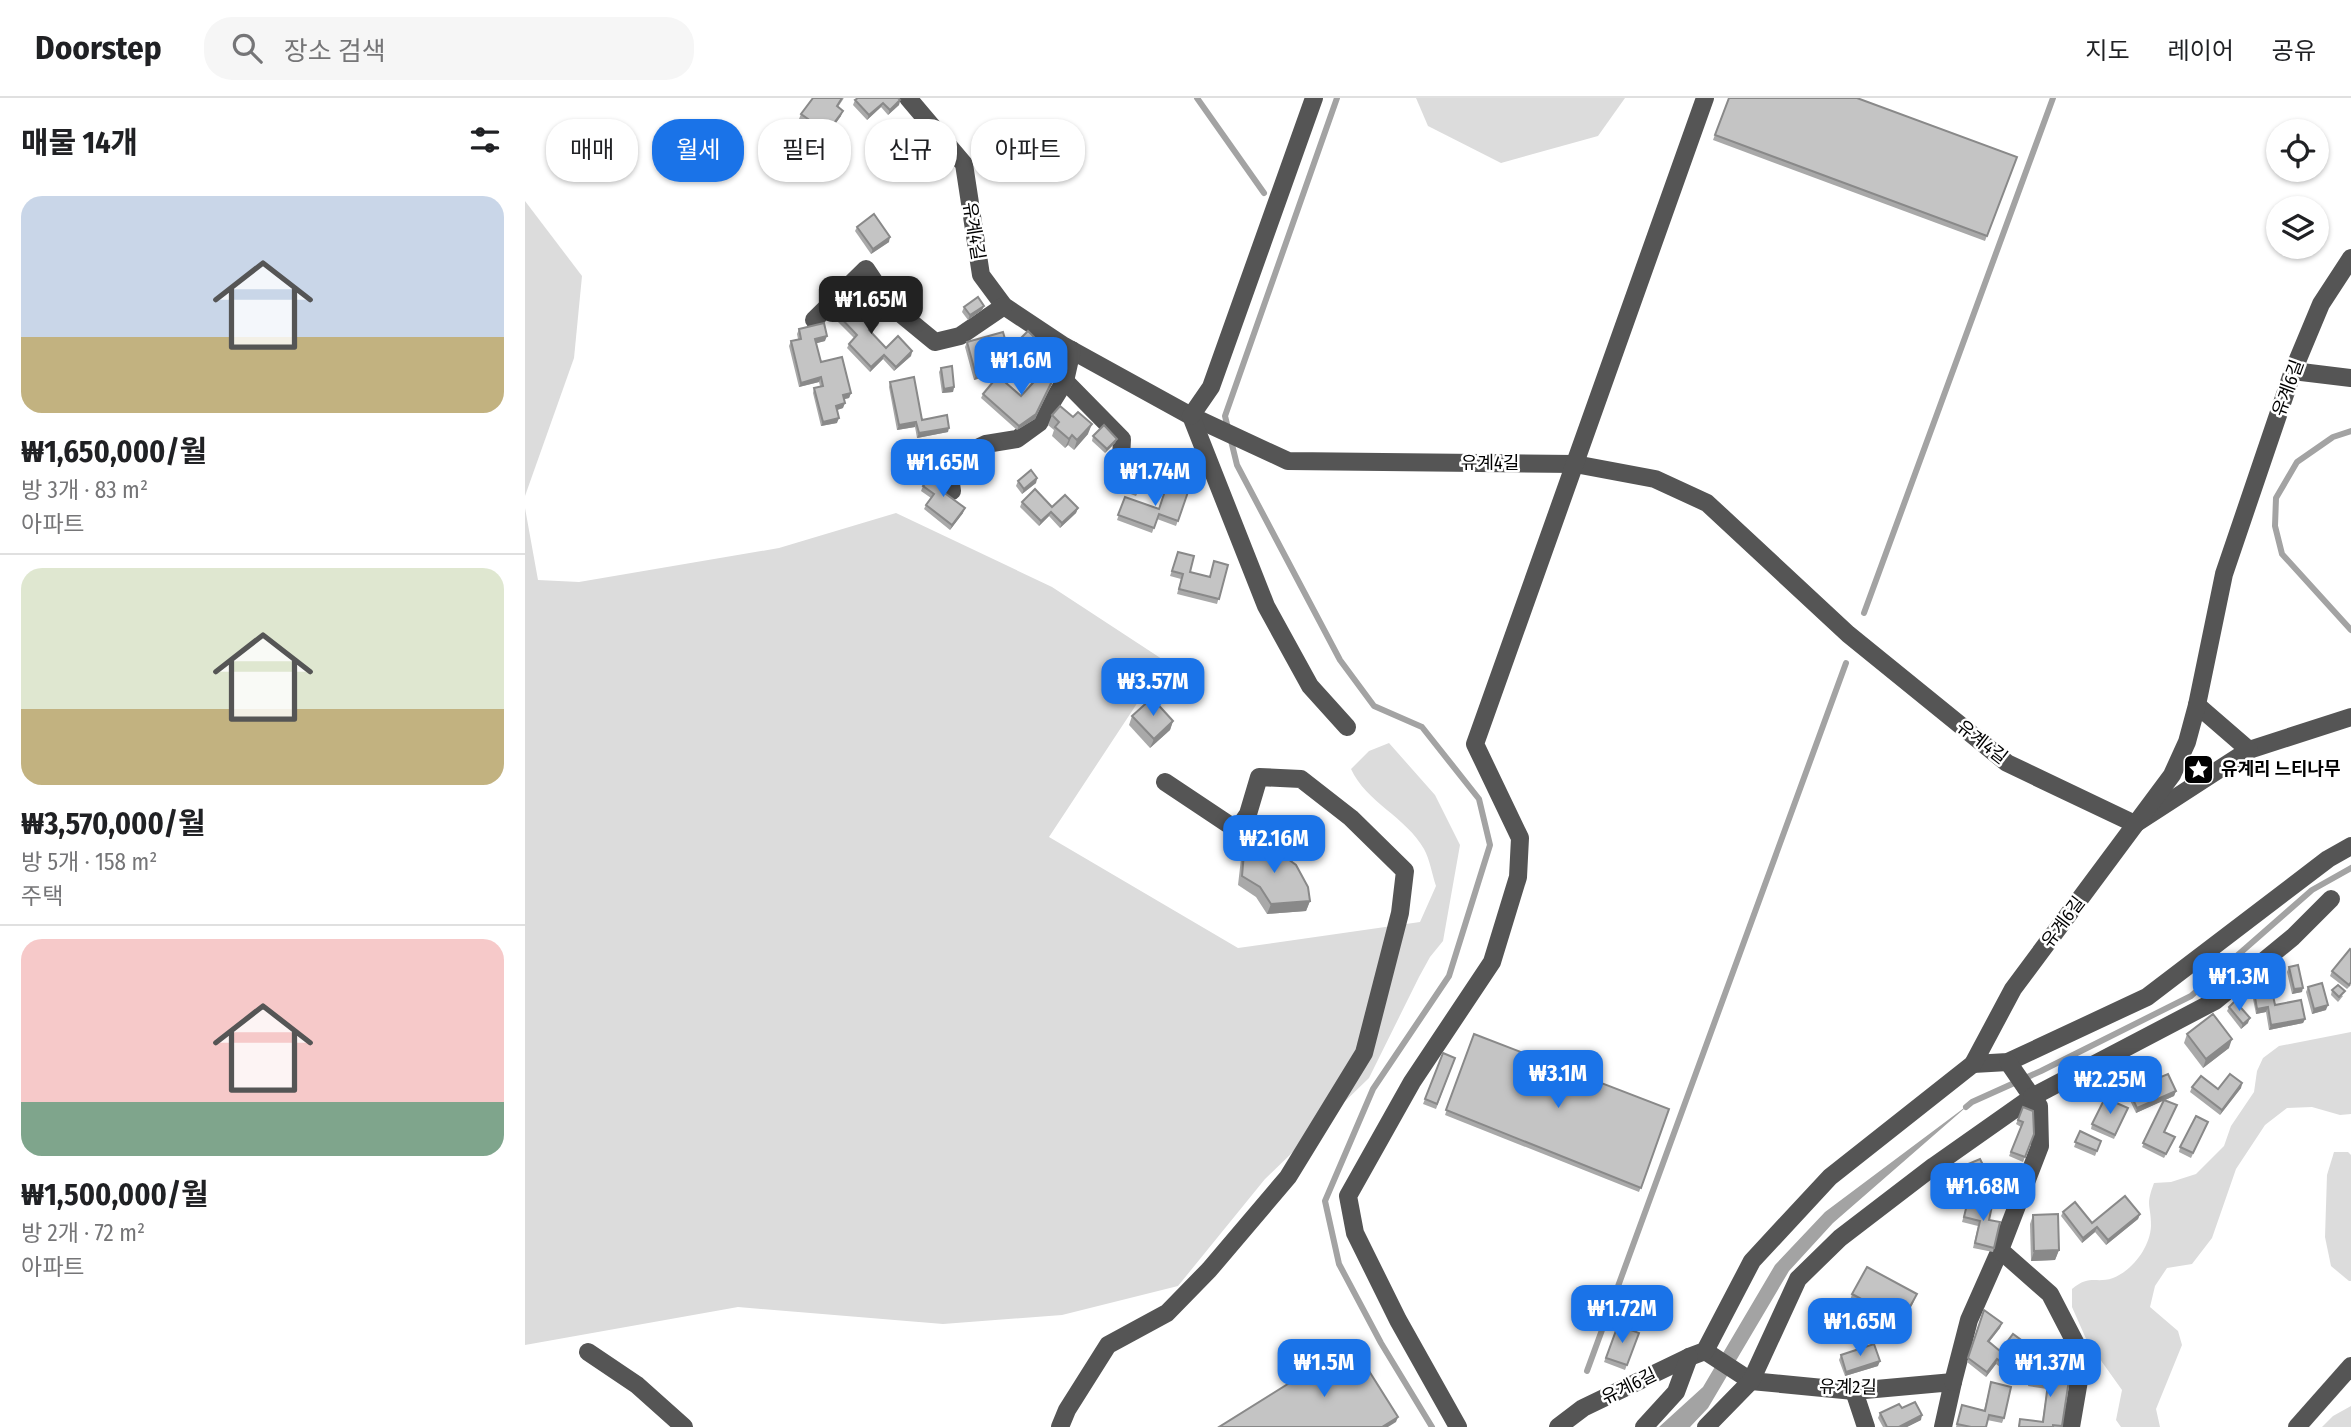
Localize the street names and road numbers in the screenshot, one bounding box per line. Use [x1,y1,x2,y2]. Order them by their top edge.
street label: 유계4길 [959,200,989,262]
street label: 유계6길 [2268,357,2308,419]
street label: 유계4길 [1461,452,1519,474]
street label: 유계4길 [1952,715,2012,769]
street label: 유계6길 [2037,892,2089,952]
street label: 유계6길 [1598,1363,1660,1409]
street label: 유계2길 [1819,1375,1877,1399]

